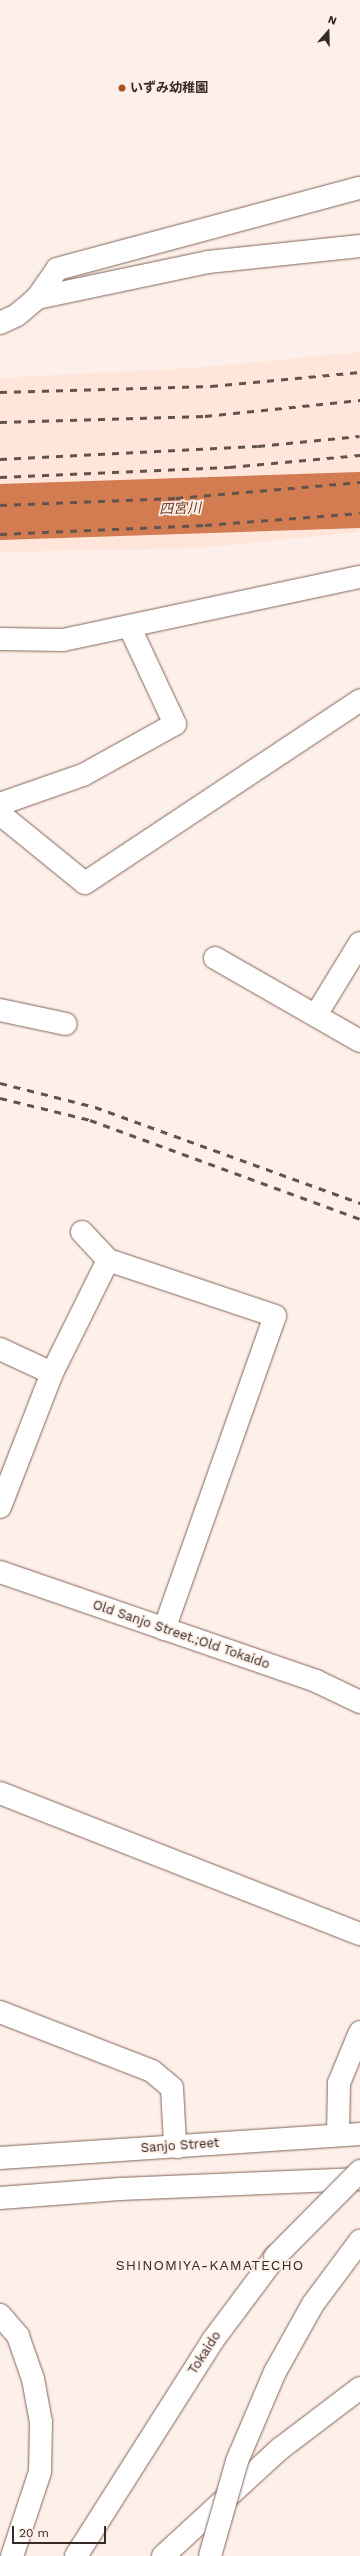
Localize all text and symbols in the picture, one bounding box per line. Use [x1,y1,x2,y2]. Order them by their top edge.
north arrow [308,12,348,52]
text: N [326,13,338,28]
place label: いずみ幼稚園 [130,80,208,96]
marker: いずみ幼稚園 [117,83,127,93]
water label: 四宮川 [159,499,201,517]
street label: Old Sanjo Street.;Old Tokaido [90,1597,272,1673]
street label: Sanjo Street [140,2135,220,2157]
district label: SHINOMIYA-KAMATECHO [116,2257,304,2273]
street label: Tokaido [185,2329,225,2377]
scale bar [14,2518,108,2544]
text: 20 m [19,2526,49,2540]

